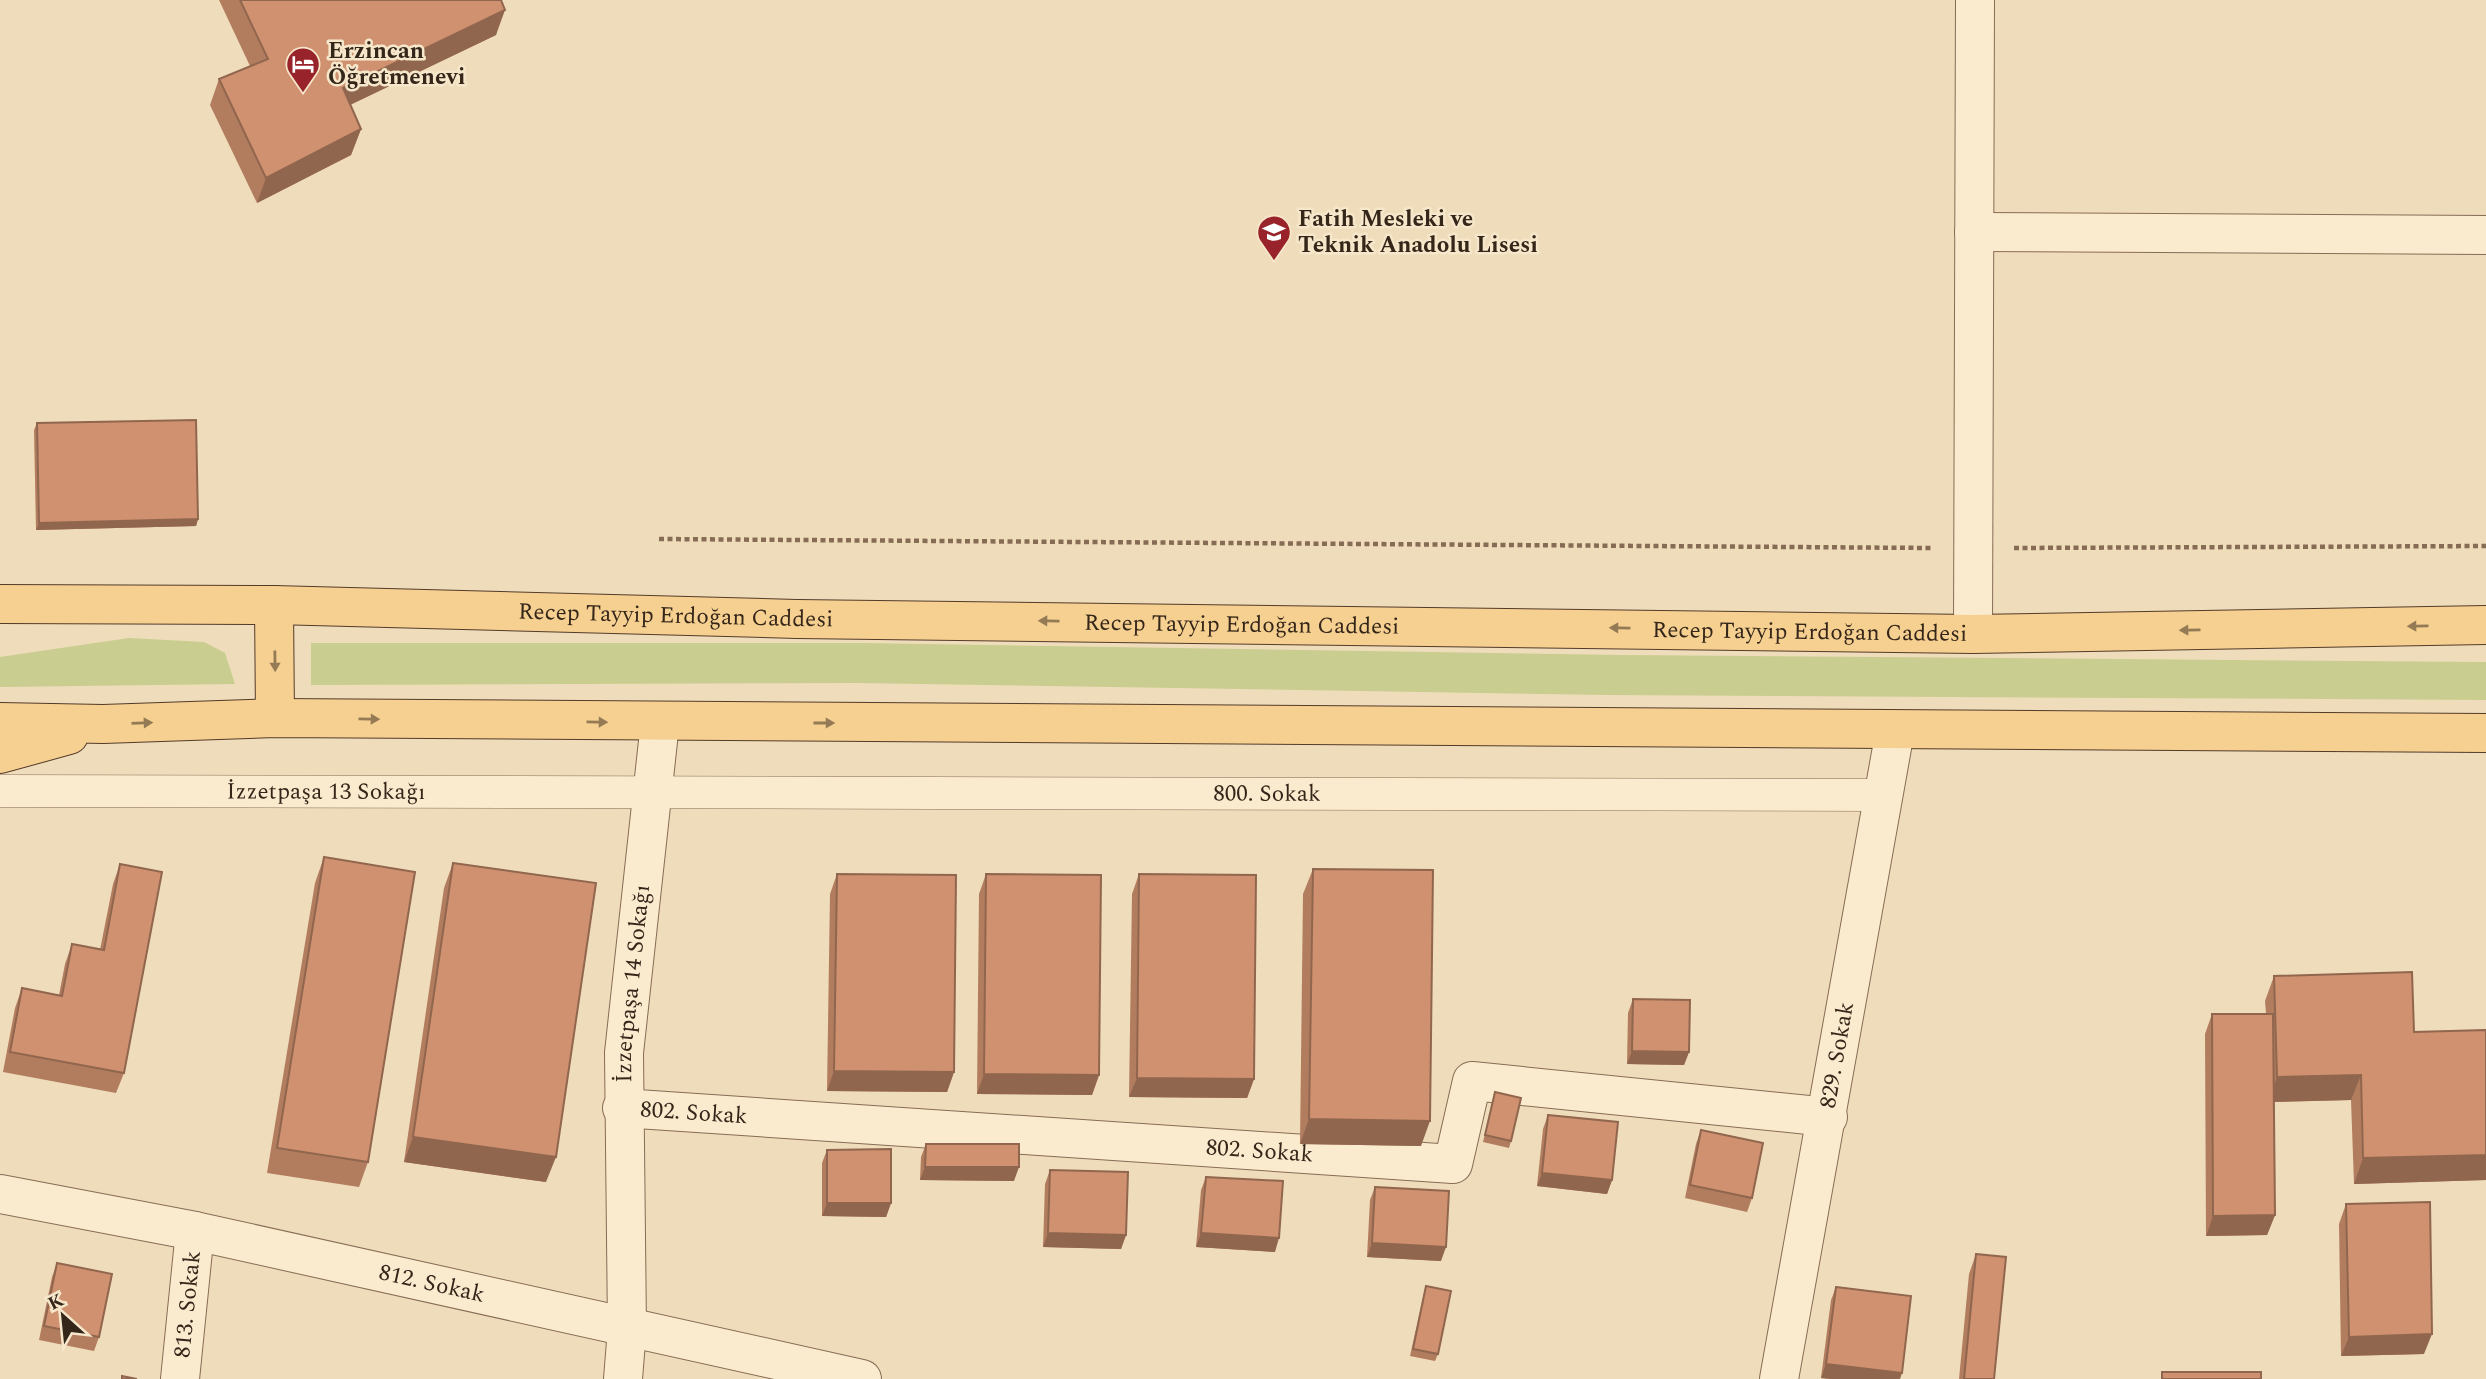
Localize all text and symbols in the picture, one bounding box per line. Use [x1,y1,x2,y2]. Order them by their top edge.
place label: Erzincan Öğretmenevi [328,34,465,95]
hotel icon: Erzincan Öğretmenevi [284,45,322,94]
place label: Fatih Mesleki ve Teknik Anadolu Lisesi [1298,202,1538,263]
school or university icon: Fatih Mesleki ve Teknik Anadolu Lisesi [1255,213,1293,262]
street label: Recep Tayyip Erdoğan Caddesi [518,594,834,637]
street label: Recep Tayyip Erdoğan Caddesi [1084,605,1400,644]
street label: Recep Tayyip Erdoğan Caddesi [1652,612,1968,651]
one-way arrow [1038,615,1060,627]
one-way arrow [2407,620,2429,632]
one-way arrow [1609,622,1631,634]
one-way arrow [2179,624,2201,636]
one-way arrow [269,651,281,673]
one-way arrow [358,713,380,725]
one-way arrow [586,716,608,728]
one-way arrow [131,717,153,728]
one-way arrow [813,717,835,729]
street label: İzzetpaşa 13 Sokağı [226,774,426,809]
street label: 800. Sokak [1213,776,1321,811]
street label: İzzetpaşa 14 Sokağı [606,883,660,1083]
street label: 829. Sokak [1810,999,1864,1111]
street label: 802. Sokak [639,1092,749,1134]
street label: 802. Sokak [1205,1130,1315,1172]
street label: 813. Sokak [165,1249,210,1360]
street label: 812. Sokak [375,1255,488,1312]
north arrow [28,1281,98,1351]
text: K [43,1286,69,1318]

